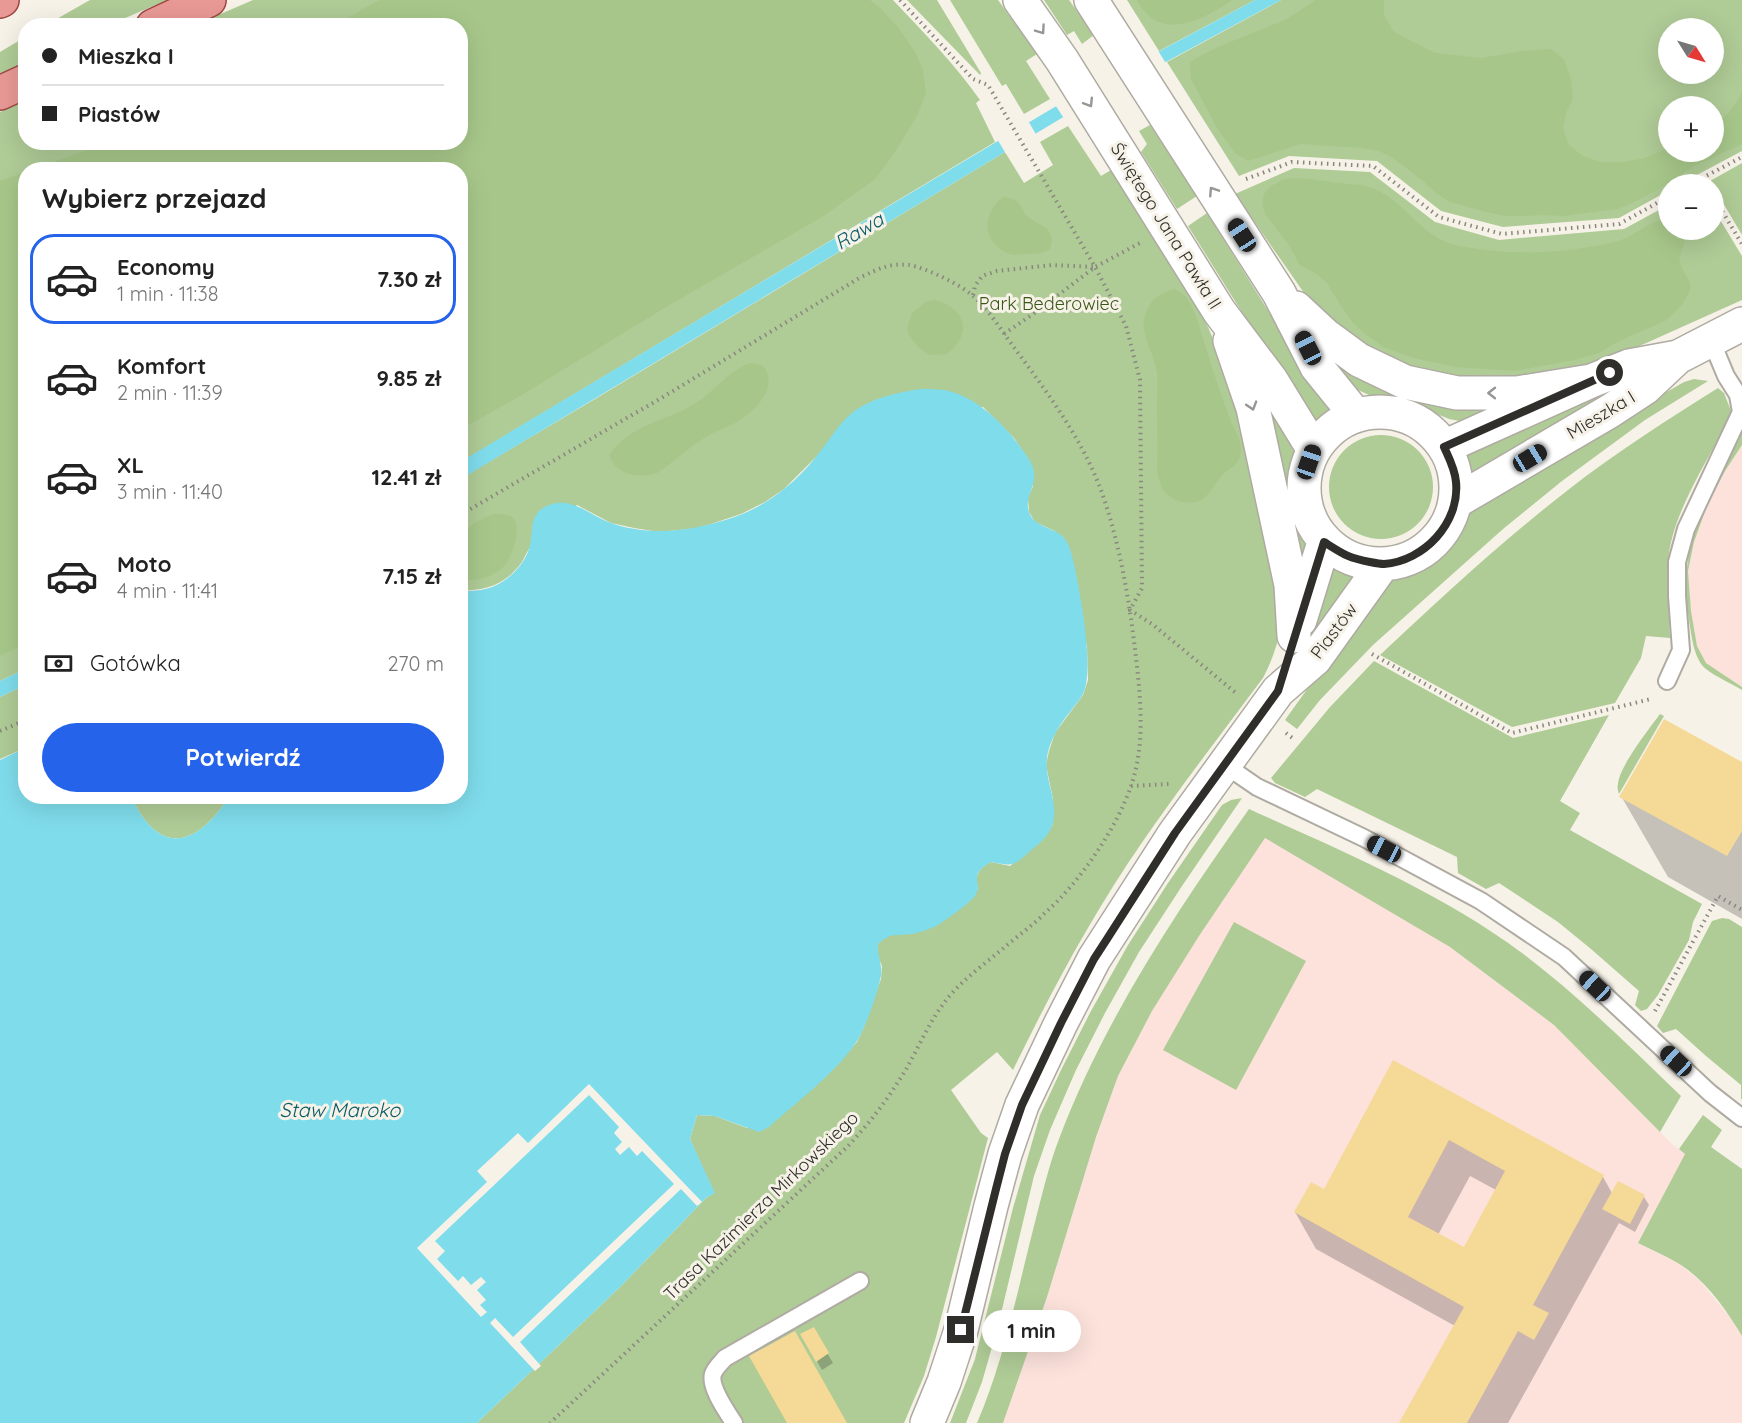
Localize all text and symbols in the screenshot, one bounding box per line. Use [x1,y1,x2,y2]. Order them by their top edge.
north arrow [1658,18,1724,84]
map controls [1658,18,1724,240]
one-way arrow [1034,23,1045,34]
text: Mieszka I [78,42,174,70]
one-way arrow [1081,96,1092,107]
button: + [1658,96,1724,162]
text: Piastów [78,100,161,128]
street label: Świętego Jana Pawła II [1106,138,1227,313]
button: − [1658,174,1724,240]
text: Wybierz przejazd [42,181,266,215]
one-way arrow [1209,187,1220,198]
water label: Rawa [830,205,889,255]
car [1225,215,1259,255]
icon: car [45,252,99,306]
text: Economy [117,253,215,281]
text: 7.30 zł [377,265,441,293]
text: 1 min · 11:38 [117,281,219,306]
park label: Park Bederowiec [979,292,1119,315]
car [1292,328,1324,368]
icon: car [45,351,99,405]
text: Komfort [117,352,206,380]
route start [1596,359,1623,386]
text: 9.85 zł [376,364,441,392]
text: 2 min · 11:39 [117,380,223,405]
street label: Mieszka I [1562,385,1639,444]
one-way arrow [1487,387,1496,399]
one-way arrow [1245,400,1257,411]
car [1510,441,1550,475]
car [1295,442,1323,482]
icon: car [45,450,99,504]
text: XL [117,451,144,479]
text: 12.41 zł [372,463,441,491]
text: 3 min · 11:40 [117,479,223,504]
icon: car [45,549,99,603]
text: Moto [117,550,171,578]
text: 7.15 zł [382,562,441,590]
text: 4 min · 11:41 [117,578,218,603]
street label: Piastów [1305,598,1362,663]
icon: cash [42,647,75,680]
text: Gotówka [90,649,181,677]
text: 270 m [387,651,444,676]
button: Potwierdź [42,723,444,792]
car [1364,833,1404,865]
car [1576,967,1614,1005]
car [1657,1042,1695,1080]
water label: Staw Maroko [280,1097,401,1122]
street label: Trasa Kazimierza Mirkowskiego [658,1106,863,1305]
callout: 1 min [982,1309,1081,1351]
route end [947,1316,974,1343]
text: 1 min [1007,1318,1056,1343]

